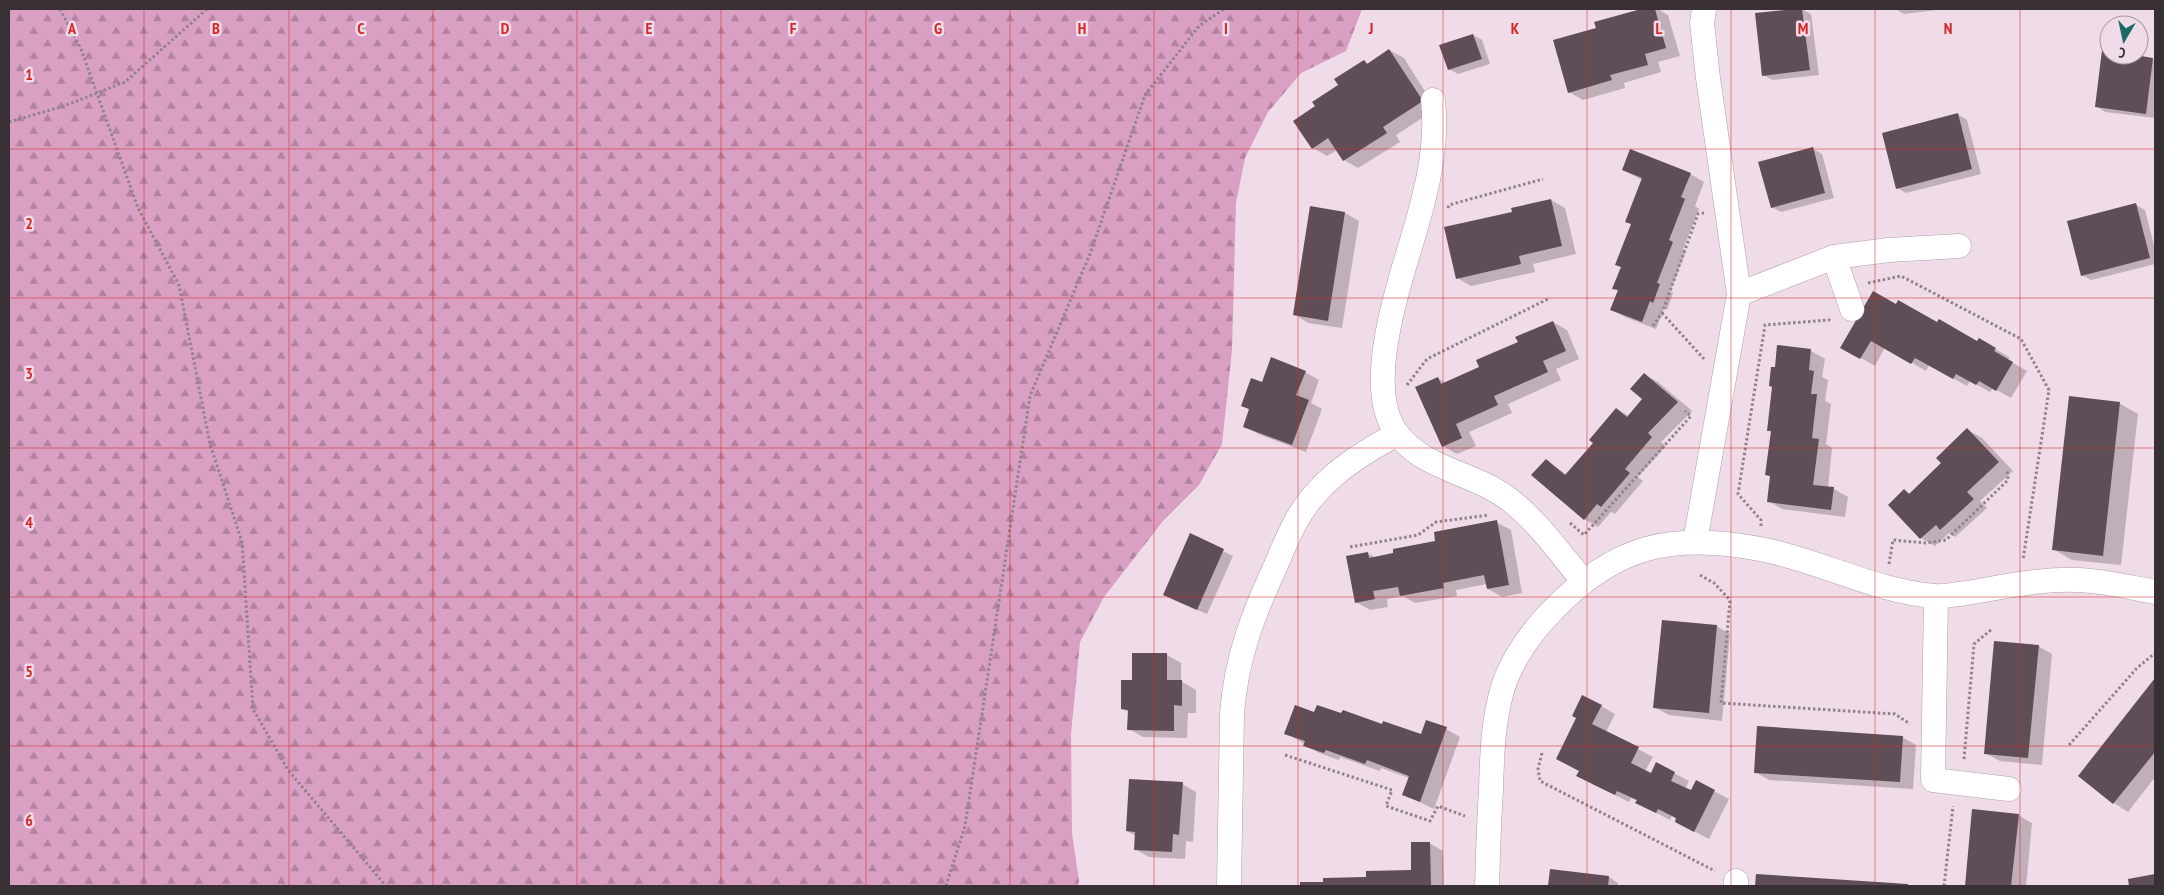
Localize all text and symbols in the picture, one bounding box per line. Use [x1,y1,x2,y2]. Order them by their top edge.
north arrow [2099,15,2149,65]
text: A [67,18,77,38]
text: B [212,18,220,38]
text: C [357,18,365,38]
text: D [501,18,510,38]
text: E [646,18,653,38]
text: F [790,18,797,38]
text: G [934,18,942,38]
text: H [1078,18,1086,38]
text: I [1224,18,1228,38]
text: J [1368,18,1373,38]
text: K [1511,18,1520,38]
text: L [1656,18,1663,38]
text: M [1798,18,1808,38]
text: N [1944,18,1952,38]
text: С [2117,43,2127,62]
text: 1 [25,64,33,84]
text: 2 [25,213,33,233]
text: 3 [25,363,33,383]
text: 4 [25,512,33,532]
text: 5 [25,661,33,681]
text: 6 [25,810,33,830]

